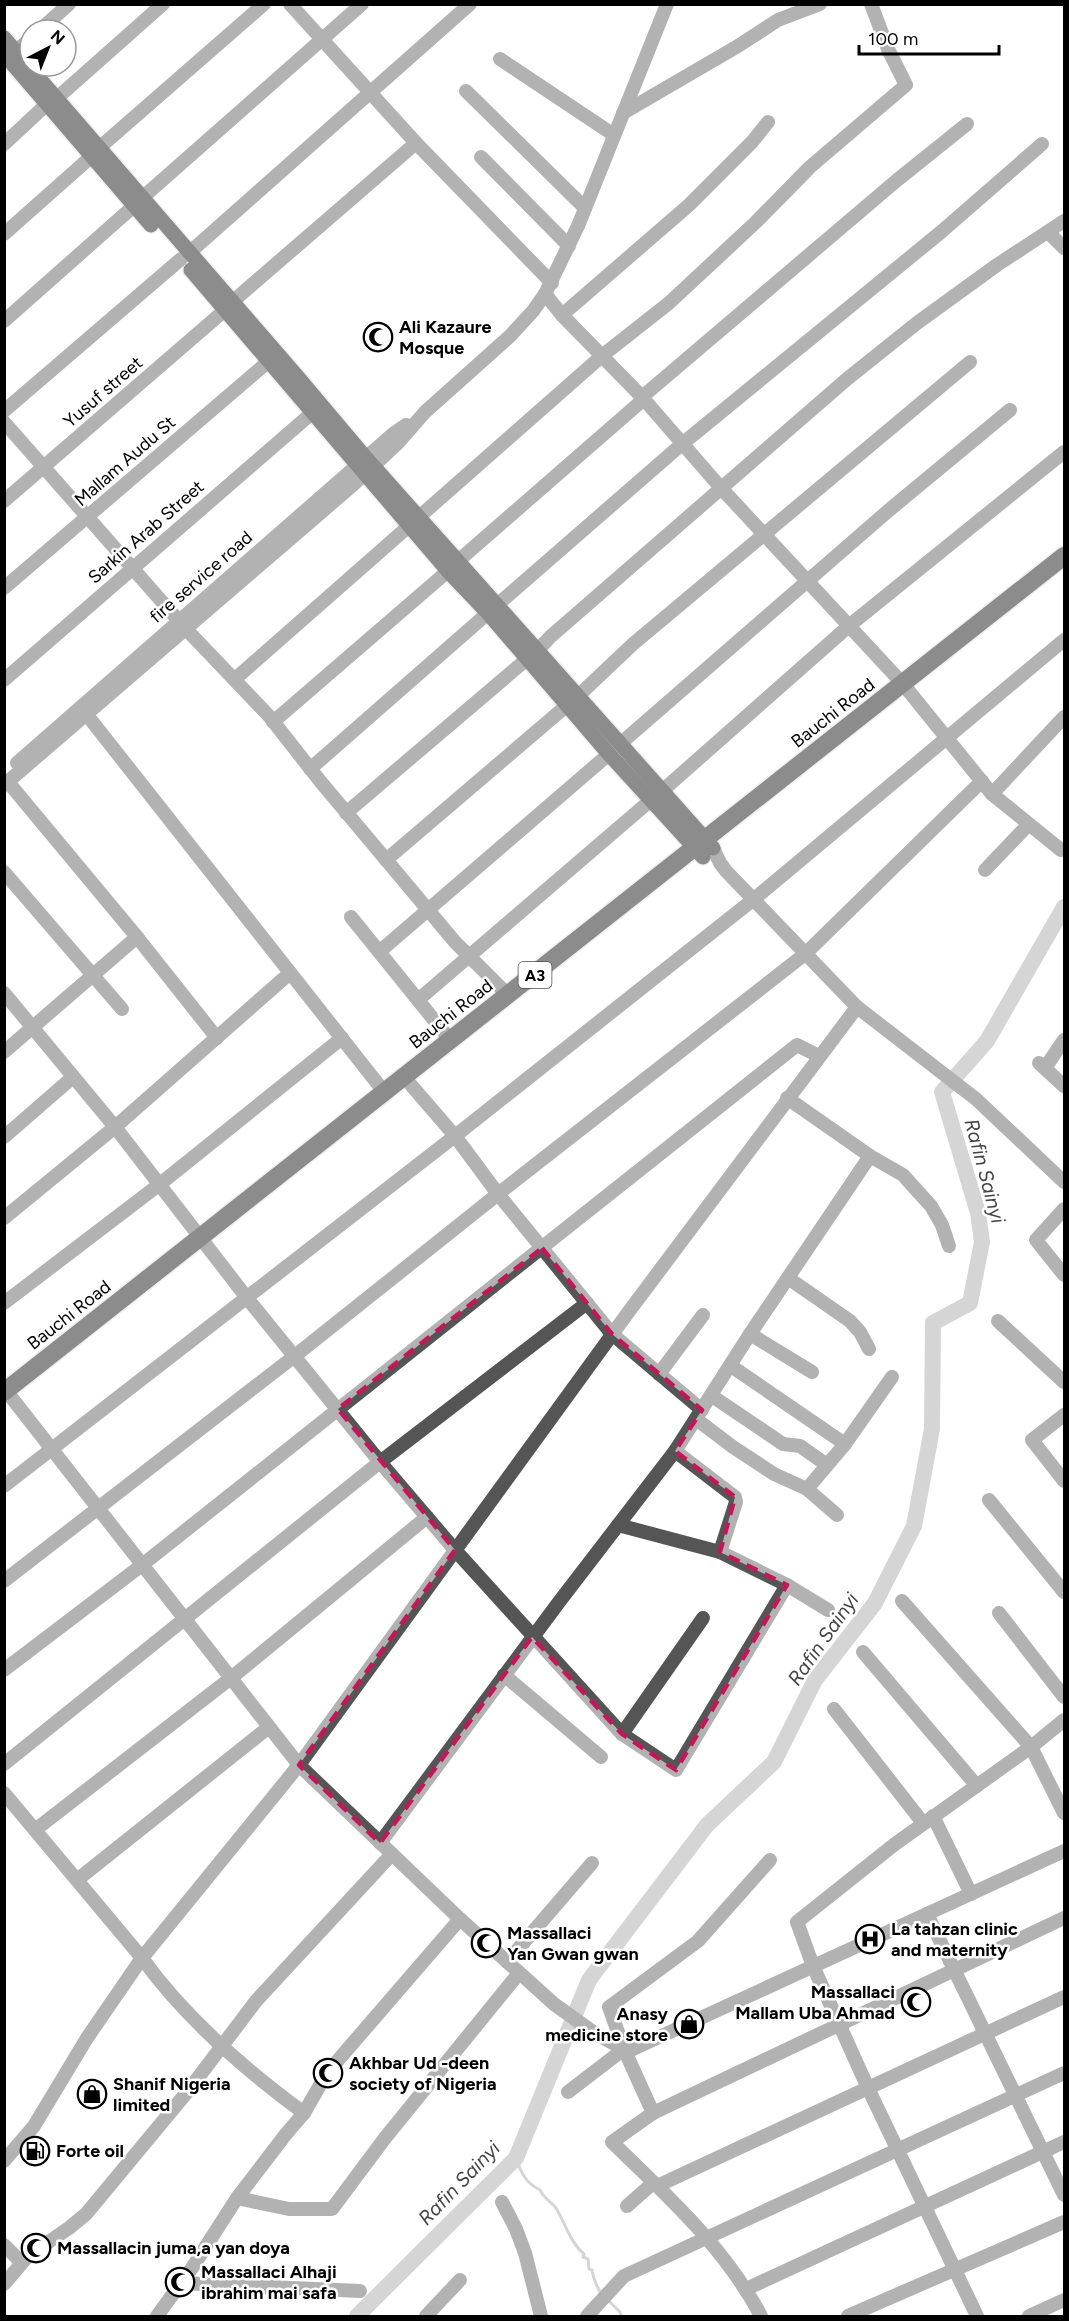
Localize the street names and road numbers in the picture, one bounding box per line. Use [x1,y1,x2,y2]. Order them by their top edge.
street label: Yusuf street [59,352,147,432]
street label: Mallam Audu St [70,411,180,511]
street label: Sarkin Arab Street [83,475,209,588]
street label: fire service road [145,526,257,628]
street label: Bauchi Road [787,674,879,752]
road number: A3 [518,962,552,988]
street label: Bauchi Road [405,975,497,1053]
street label: Bauchi Road [23,1276,115,1354]

